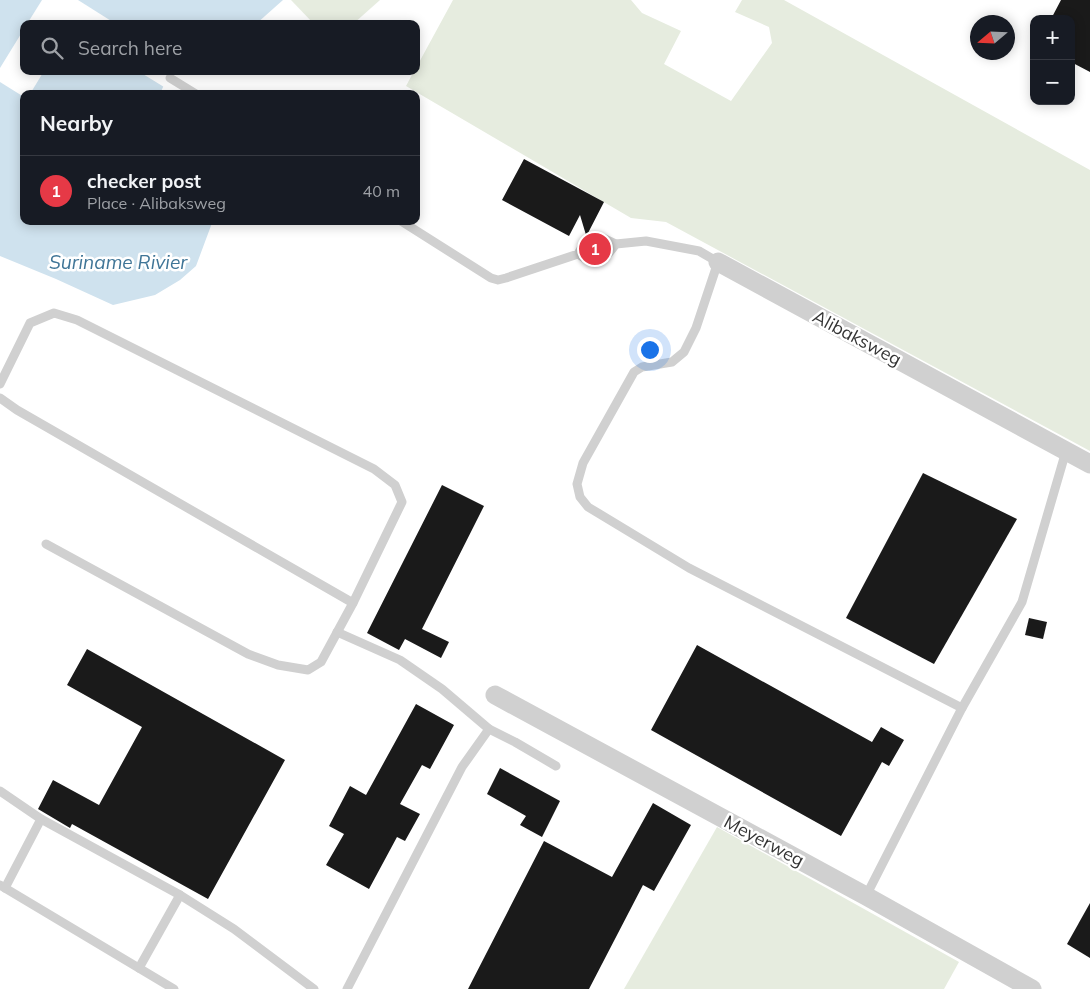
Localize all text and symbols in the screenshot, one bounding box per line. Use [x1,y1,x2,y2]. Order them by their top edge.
north arrow [970,15,1015,60]
map controls [1030,15,1075,105]
button: + [1030,15,1075,60]
search box [20,20,420,75]
icon: search [38,34,66,62]
text: Search here [78,36,182,60]
button: − [1030,60,1075,105]
text: Nearby [40,110,113,136]
text: checker post [87,169,201,193]
text: 1 [51,181,61,201]
text: 40 m [363,181,400,201]
text: Place · Alibaksweg [87,193,226,213]
pin: 1 [579,230,611,268]
water label: Suriname Rivier [49,250,188,274]
street label: Alibaksweg [809,305,906,371]
your location [637,337,663,363]
street label: Meyerweg [720,810,808,871]

